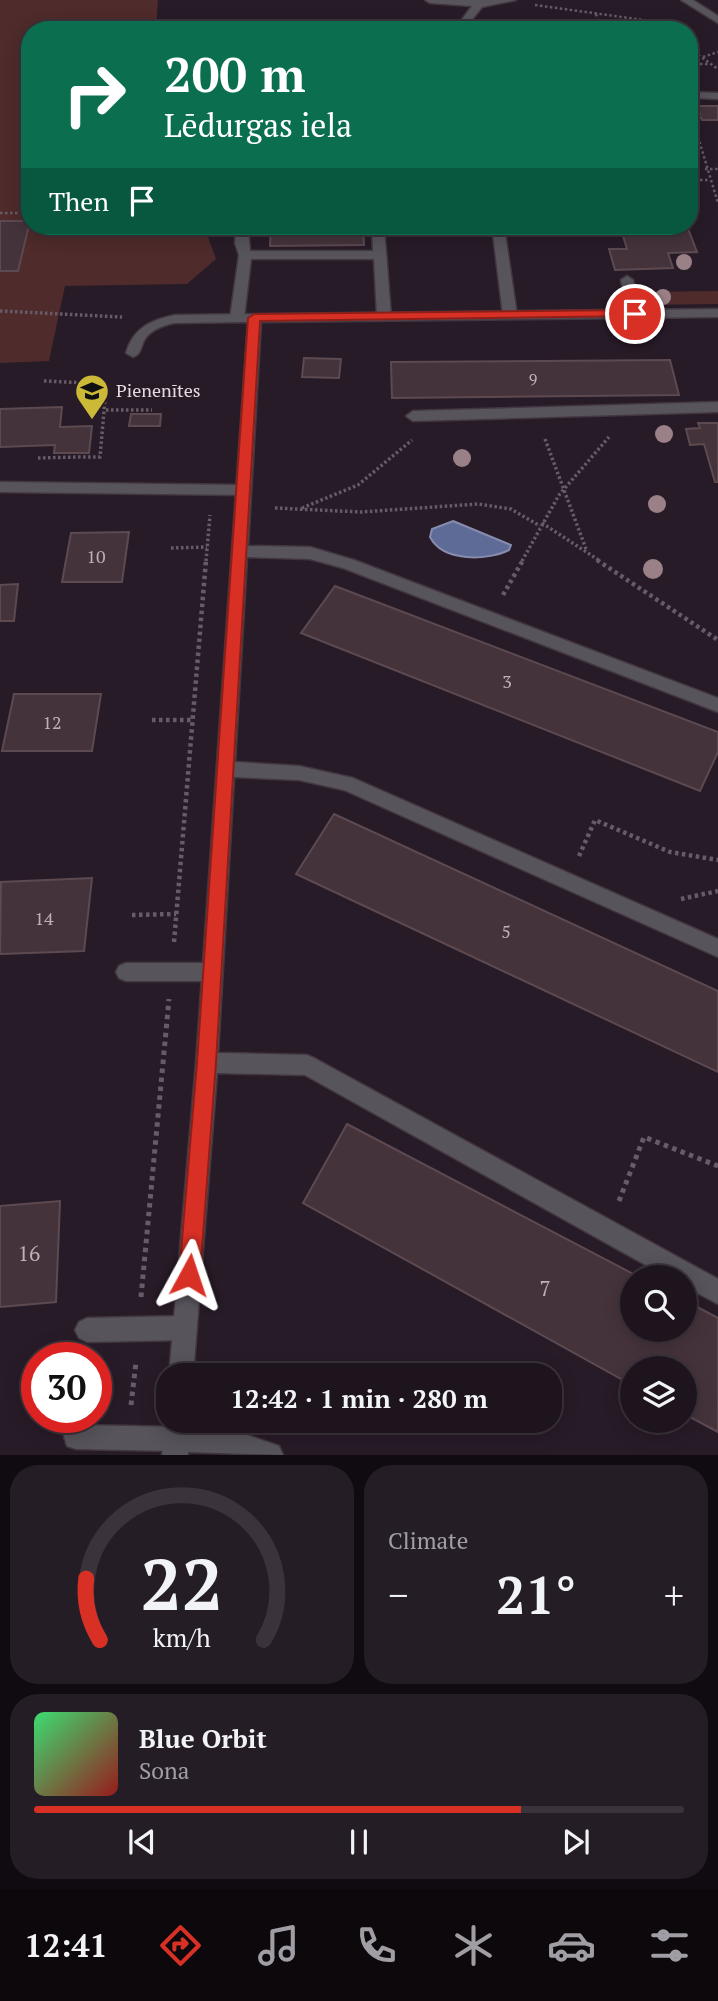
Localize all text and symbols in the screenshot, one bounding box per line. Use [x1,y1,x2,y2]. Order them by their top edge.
text: 200 m [164,41,306,106]
icon: right [49,49,140,140]
text: Lēdurgas iela [164,104,352,146]
icon: arrive [123,182,161,220]
text: Then [49,184,109,218]
pin [605,284,665,344]
icon: arrive [616,295,654,333]
house number: 9 [529,368,537,390]
school or university icon: Pienenītes [73,372,111,421]
place label: Pienenītes [116,378,201,402]
house number: 10 [86,544,106,568]
house number: 3 [502,669,512,693]
house number: 12 [42,710,62,734]
house number: 14 [34,906,54,930]
house number: 5 [501,919,511,943]
position arrow [152,1238,226,1312]
house number: 16 [18,1239,40,1267]
map controls [620,1265,697,1433]
button: search [620,1265,697,1342]
house number: 7 [539,1274,551,1302]
speed limit sign: 30 [21,1342,112,1433]
button: layers [620,1356,697,1433]
text: 12:42 · 1 min · 280 m [230,1381,488,1415]
text: Climate [388,1525,468,1556]
text: 22 [141,1535,223,1632]
text: 21° [496,1560,576,1629]
text: − [388,1570,408,1620]
text: + [664,1570,684,1620]
text: km/h [153,1621,211,1654]
text: Blue Orbit [139,1721,267,1755]
text: Sona [139,1755,189,1786]
icon: previous [123,1823,161,1861]
icon: pause [340,1823,378,1861]
icon: next [557,1823,595,1861]
icon: directions [156,1921,205,1970]
icon: music [254,1921,303,1970]
icon: phone [352,1921,401,1970]
icon: climate [449,1921,498,1970]
icon: car [547,1921,596,1970]
icon: filters [645,1921,694,1970]
text: 12:41 [24,1924,108,1966]

